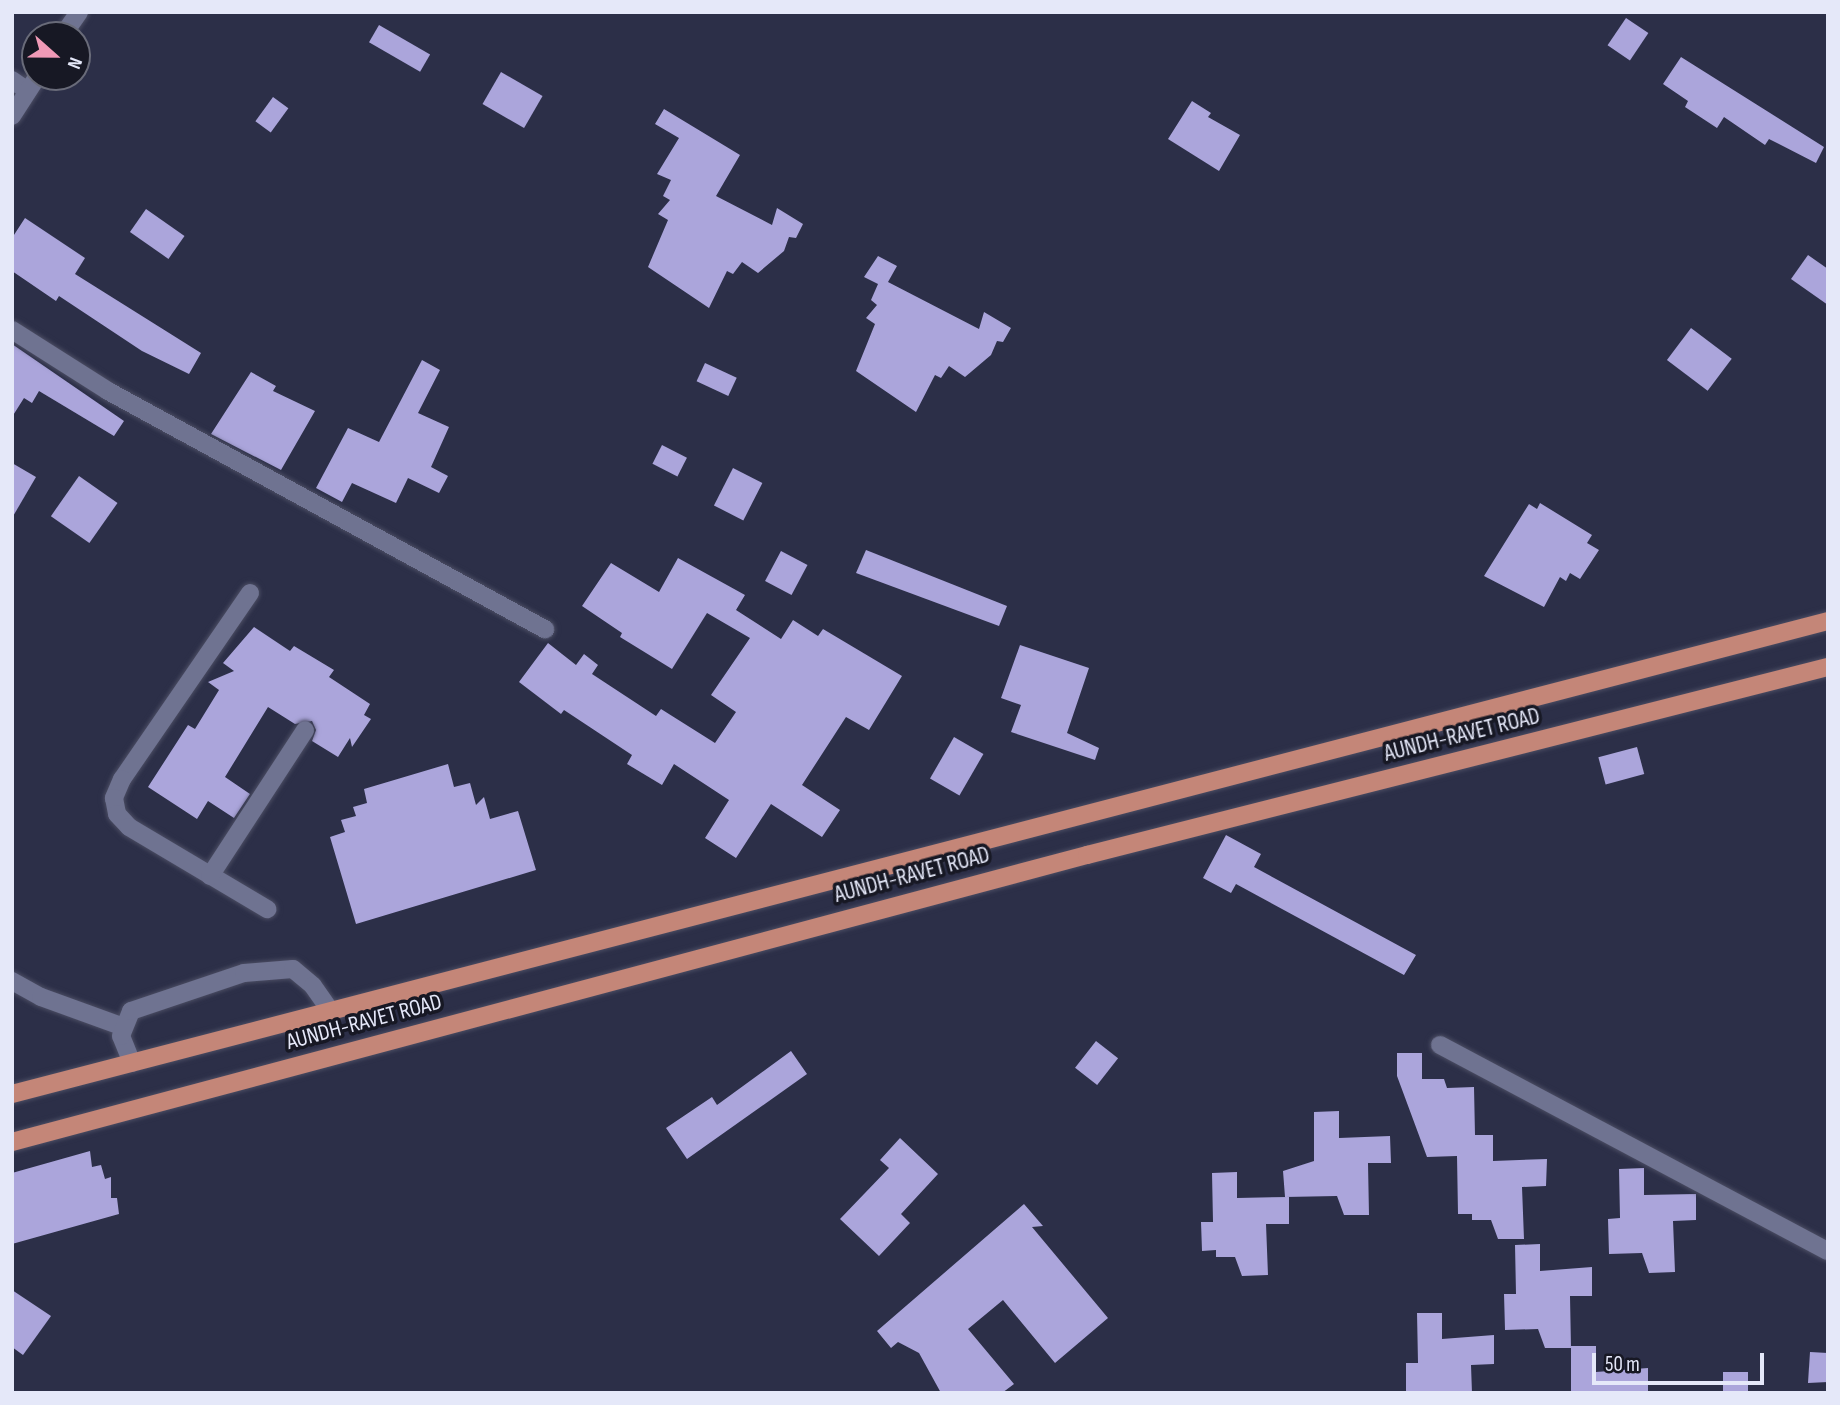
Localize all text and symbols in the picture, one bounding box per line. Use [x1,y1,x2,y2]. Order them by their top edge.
north arrow [21,21,91,91]
text: N [62,54,87,72]
street label: AUNDH-RAVET ROAD [1381,702,1543,768]
street label: AUNDH-RAVET ROAD [831,841,993,909]
street label: AUNDH-RAVET ROAD [283,988,445,1056]
scale bar [1595,1338,1766,1382]
text: 50 m [1605,1352,1640,1377]

